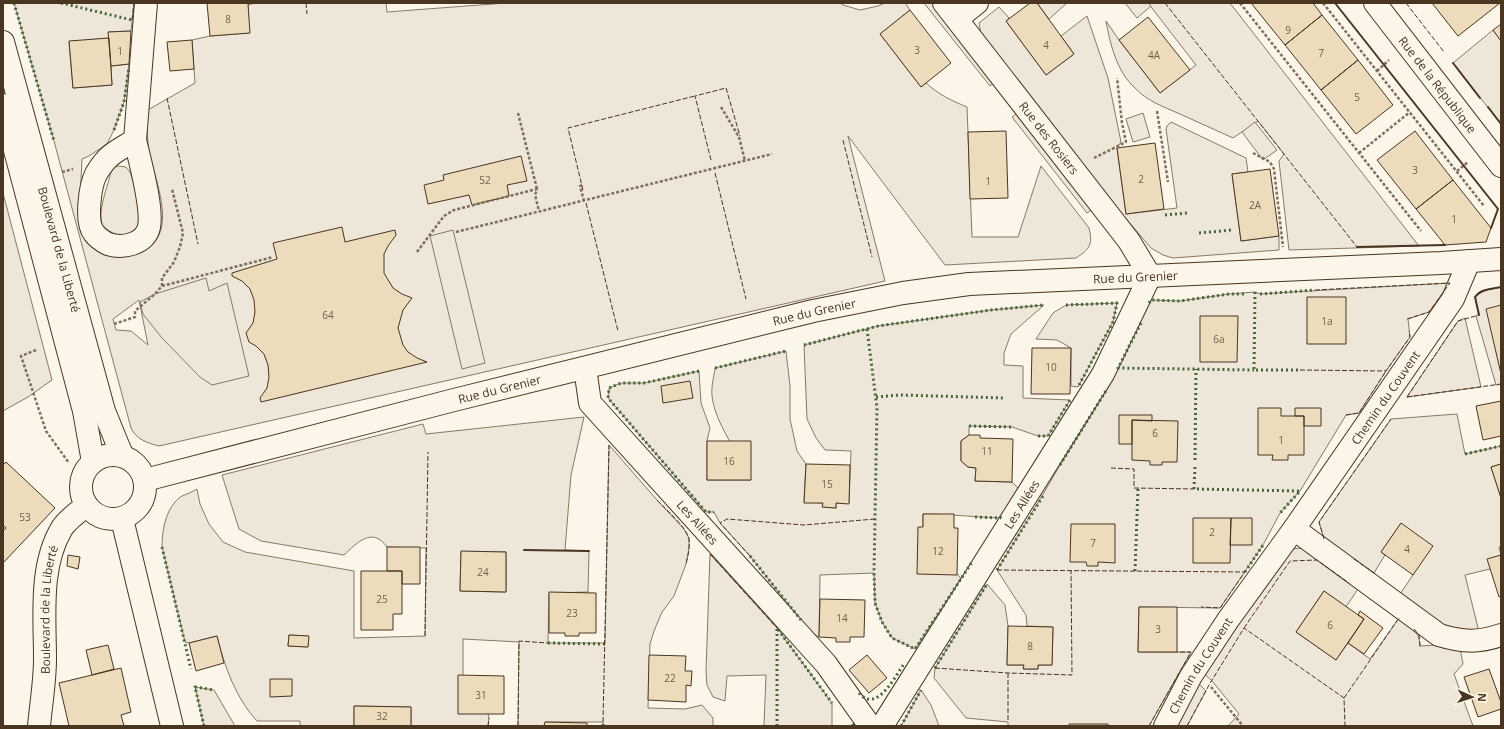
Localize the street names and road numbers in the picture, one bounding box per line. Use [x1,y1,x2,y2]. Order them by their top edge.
street label: Rue de la République [1395,32,1481,137]
street label: Rue des Rosiers [1015,98,1083,178]
street label: Boulevard de la Liberté [34,185,85,314]
street label: Rue du Grenier [1093,266,1178,287]
street label: Rue du Grenier [771,294,857,329]
street label: Chemin du Couvent [1347,347,1424,448]
street label: Rue du Grenier [456,370,543,407]
street label: Les Allées [1000,476,1043,532]
street label: Les Allées [673,496,723,548]
street label: Boulevard de la Liberté [36,543,62,674]
street label: Chemin du Couvent [1164,614,1236,717]

